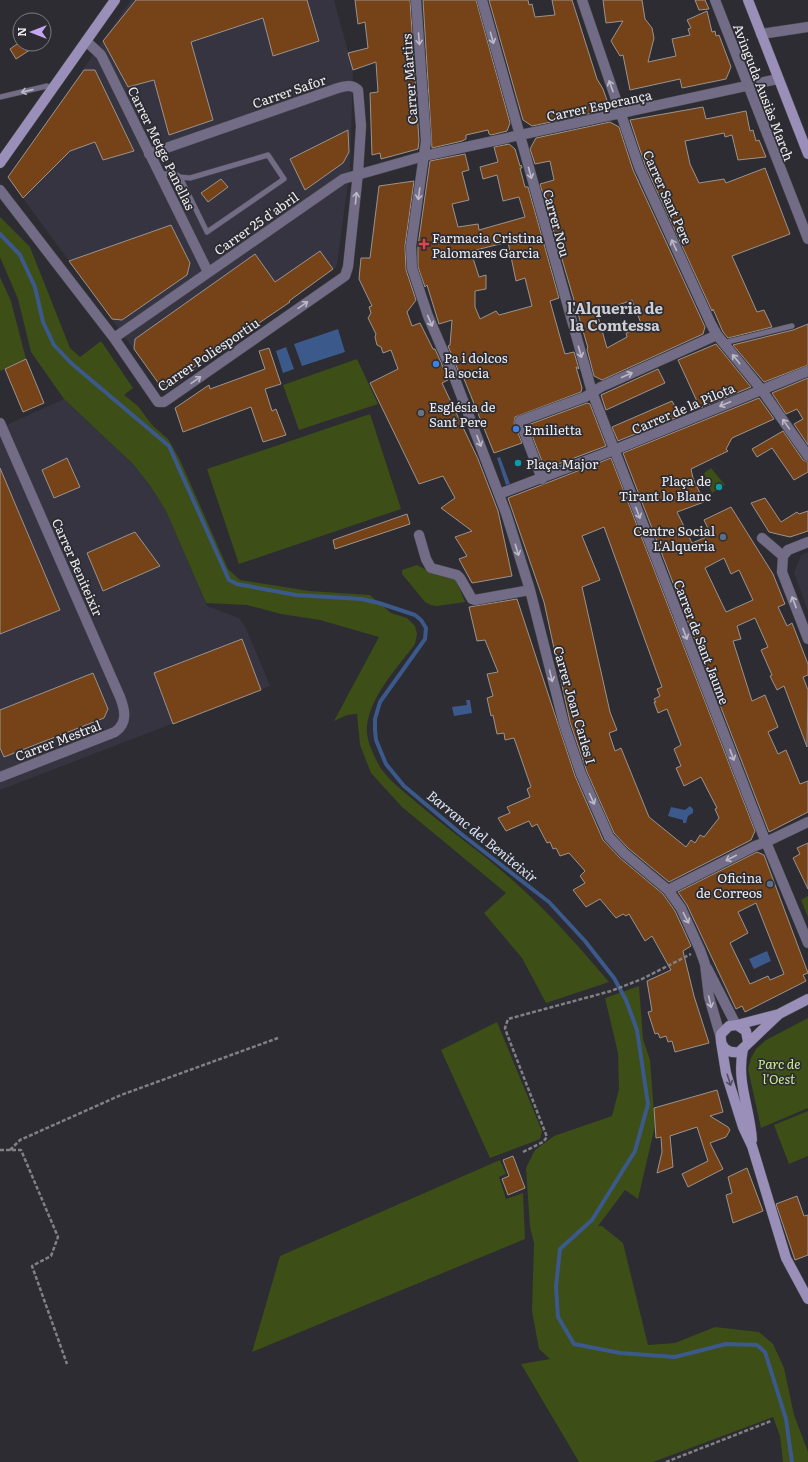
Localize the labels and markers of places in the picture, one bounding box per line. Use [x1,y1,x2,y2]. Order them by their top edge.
place label: Farmacia Cristina Palomares Garcia [432,228,543,262]
marker: Farmacia Cristina Palomares Garcia [419,239,429,249]
place label: Pa i dolcos la socia [444,348,508,382]
marker: Pa i dolcos la socia [431,359,441,369]
place label: Església de Sant Pere [429,397,496,431]
marker: Església de Sant Pere [416,408,426,418]
place label: Emilietta [524,420,582,439]
marker: Emilietta [511,424,521,434]
place label: Plaça Major [526,454,599,473]
marker: Plaça Major [513,458,523,468]
place label: Plaça de Tirant lo Blanc [619,471,711,505]
marker: Plaça de Tirant lo Blanc [714,482,724,492]
place label: Centre Social L'Alqueria [633,521,716,555]
marker: Centre Social L'Alqueria [718,532,728,542]
place label: Oficina de Correos [696,868,762,902]
marker: Oficina de Correos [765,879,775,889]

